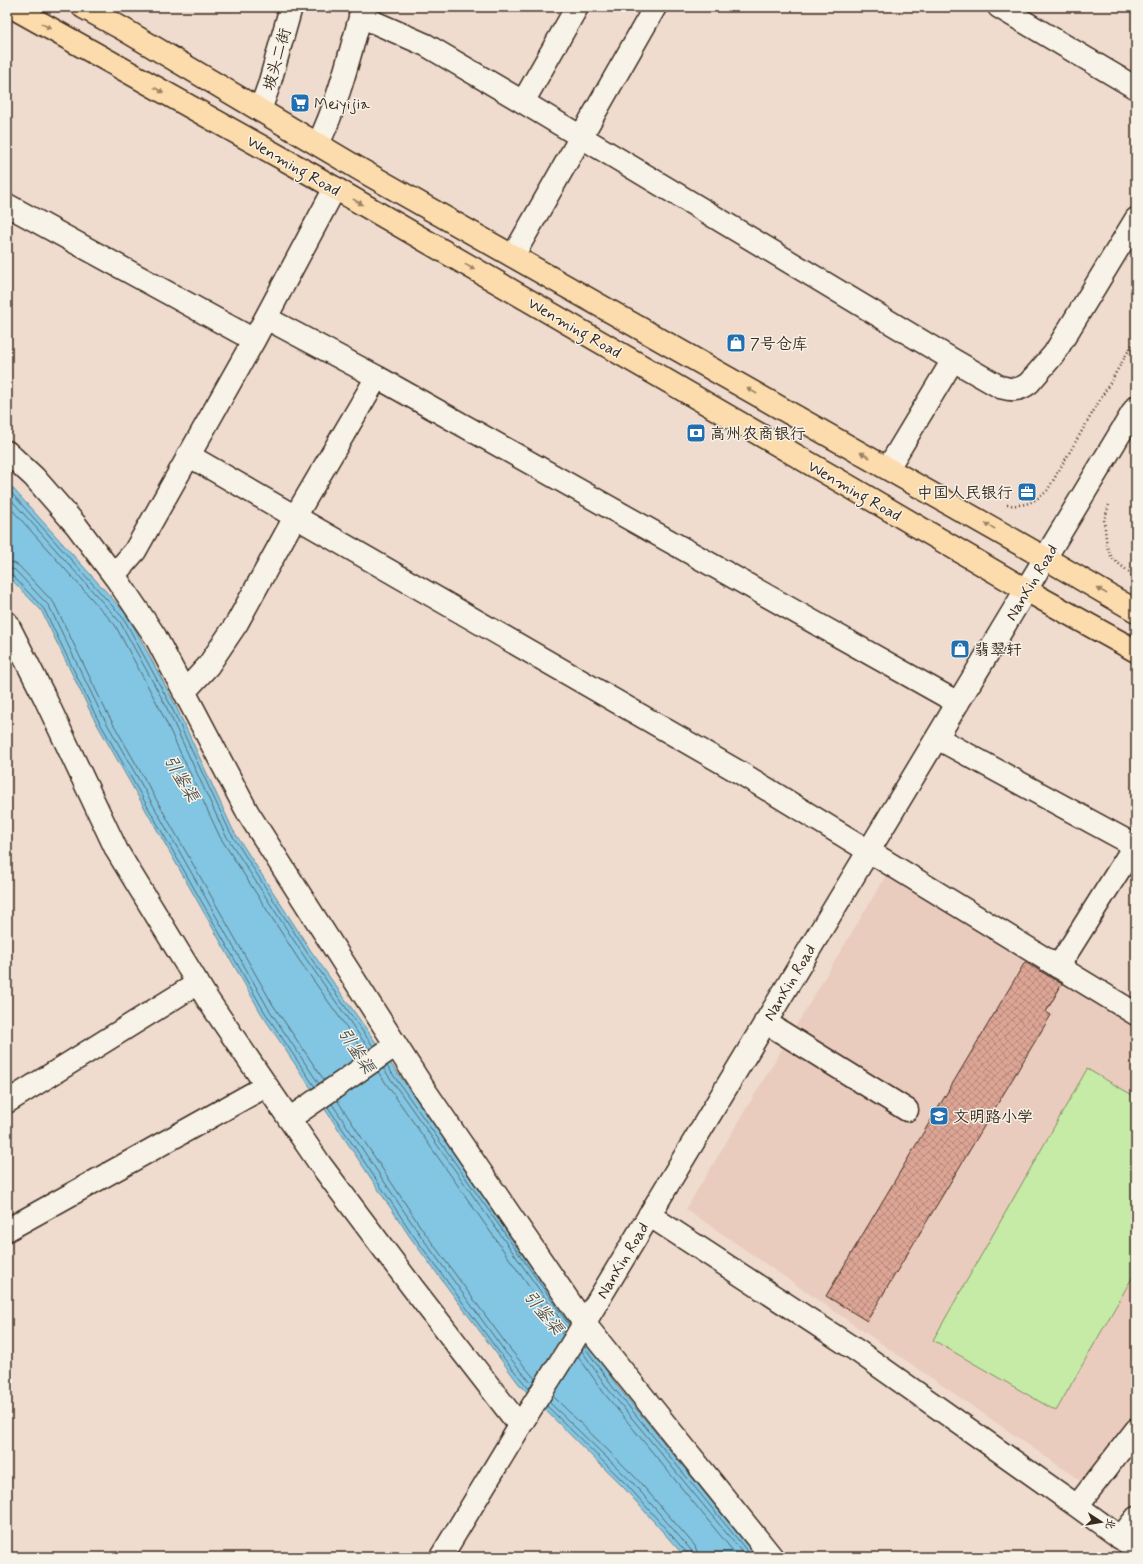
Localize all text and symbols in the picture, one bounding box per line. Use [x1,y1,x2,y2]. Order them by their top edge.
one-way arrow [40,23,52,29]
street label: 坡头二街 [259,26,296,93]
one-way arrow [153,86,165,93]
supermarket icon: Meiyijia [289,92,311,114]
place label: Meiyijia [314,94,370,115]
street label: Wenming Road [242,131,344,202]
one-way arrow [352,198,364,205]
one-way arrow [464,263,476,270]
street label: Wenming Road [523,293,625,364]
shop icon: 7号仓库 [725,332,747,354]
place label: 7号仓库 [750,334,808,355]
one-way arrow [746,387,757,394]
bank icon: 高州农商银行 [685,422,707,444]
place label: 高州农商银行 [710,424,806,445]
one-way arrow [859,452,871,459]
street label: Wenming Road [803,456,905,527]
office icon: 中国人民银行 [1016,481,1038,503]
place label: 中国人民银行 [917,483,1013,504]
one-way arrow [984,523,996,530]
street label: NanXin Road [1001,541,1063,625]
one-way arrow [1096,588,1108,595]
shop icon: 翡翠轩 [949,638,971,660]
place label: 翡翠轩 [974,640,1022,661]
water label: 引鉴渠 [159,751,204,808]
street label: NanXin Road [759,941,821,1025]
water label: 引鉴渠 [333,1023,380,1080]
school or university icon: 文明路小学 [928,1105,950,1127]
place label: 文明路小学 [953,1107,1033,1128]
street label: NanXin Road [592,1219,654,1303]
water label: 引鉴渠 [519,1286,569,1341]
north arrow [1081,1502,1121,1542]
text: 北 [1102,1517,1118,1531]

